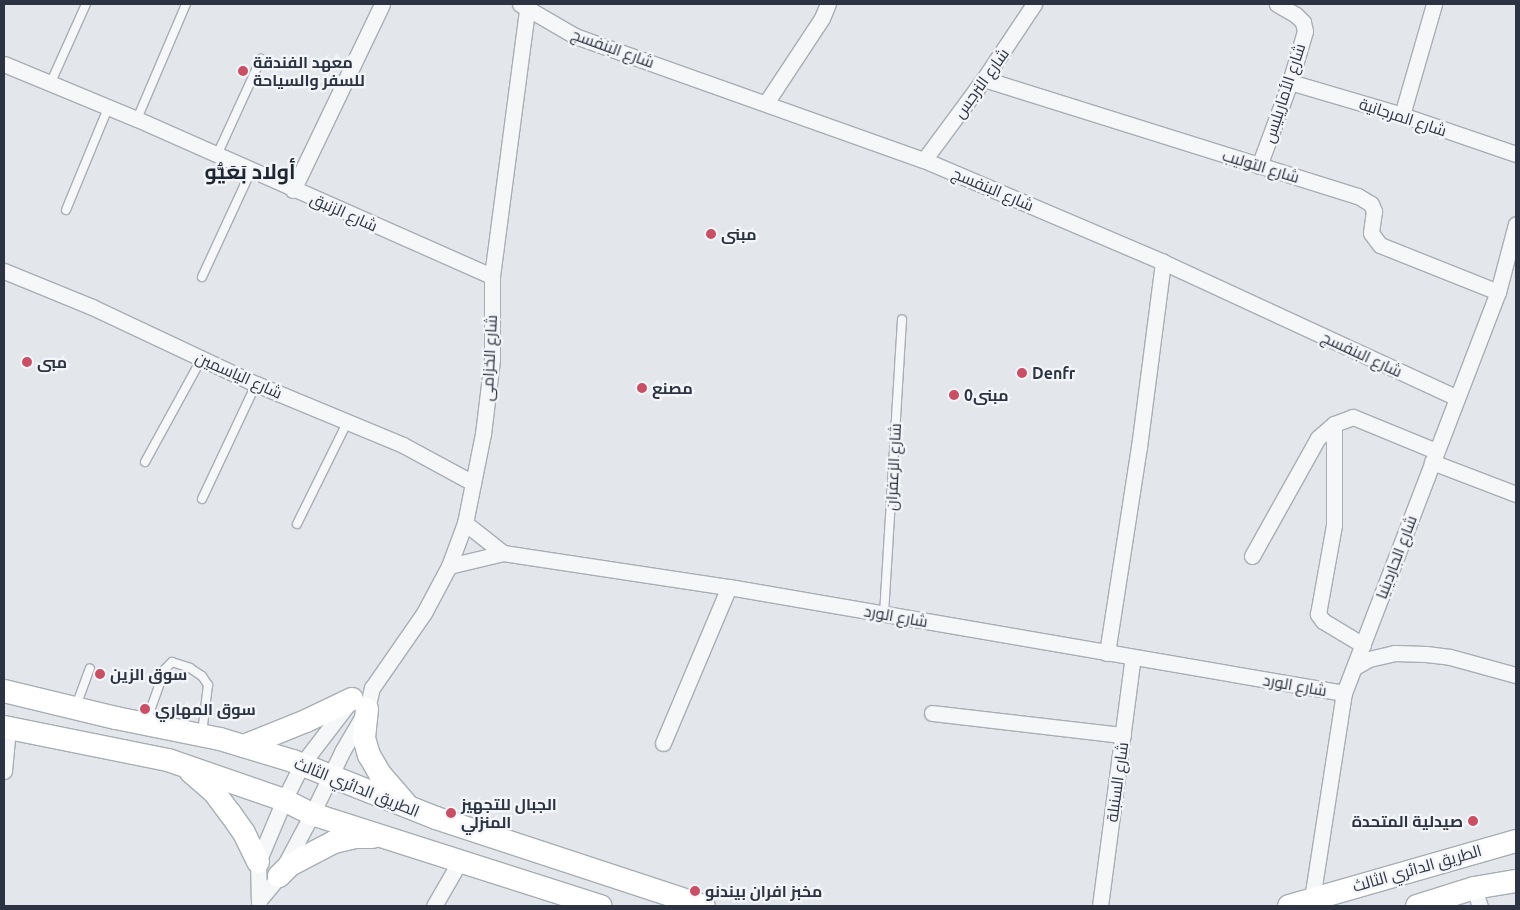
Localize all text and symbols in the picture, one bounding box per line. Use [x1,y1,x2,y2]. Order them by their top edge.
street label: شارع البنفسج [569,24,657,72]
street label: شارع الأماريليس [1259,41,1309,145]
street label: شارع النرجس [949,44,1013,122]
place label: معهد الفندقة للسفر والسياحة [253,52,365,90]
marker: معهد الفندقة للسفر والسياحة [237,65,249,77]
street label: شارع المرجانية [1357,94,1449,140]
street label: شارع التوليب [1220,145,1302,187]
district label: أولاد بَعَيُّو [204,158,296,184]
street label: شارع البنفسج [949,163,1037,215]
street label: شارع الزنبق [307,189,381,235]
place label: مبنى [721,224,757,244]
marker: مبنى [705,228,717,240]
street label: شارع الخزامى [477,314,501,402]
street label: شارع البنفسج [1319,327,1405,381]
street label: شارع الياسمين [193,347,285,403]
place label: مبى [37,352,67,372]
marker: مبى [21,356,33,368]
place label: Denfr [1032,363,1075,383]
marker: Denfr [1016,367,1028,379]
place label: مصنع [652,378,693,398]
marker: مصنع [636,382,648,394]
place label: مبنى0 [964,385,1009,405]
marker: مبنى0 [948,389,960,401]
street label: شارع الزعفران [881,423,905,511]
street label: شارع الجاردينيا [1371,512,1421,602]
street label: شارع الورد [863,601,929,631]
place label: سوق الزين [110,664,187,684]
marker: سوق الزين [94,668,106,680]
street label: شارع الورد [1262,670,1328,700]
place label: سوق المهاري [155,699,256,719]
marker: سوق المهاري [139,703,151,715]
street label: شارع السنبلة [1102,741,1132,823]
street label: الطريق الدائري الثالث [292,753,422,821]
place label: الجبال للتجهيز المنزلي [461,794,557,832]
marker: الجبال للتجهيز المنزلي [445,807,457,819]
place label: صيدلية المتحدة [1352,811,1463,831]
marker: صيدلية المتحدة [1467,815,1479,827]
street label: الطريق الدائري الثالث [1350,840,1484,896]
place label: مخبز افران بيندنو [705,881,822,901]
marker: مخبز افران بيندنو [689,885,701,897]

